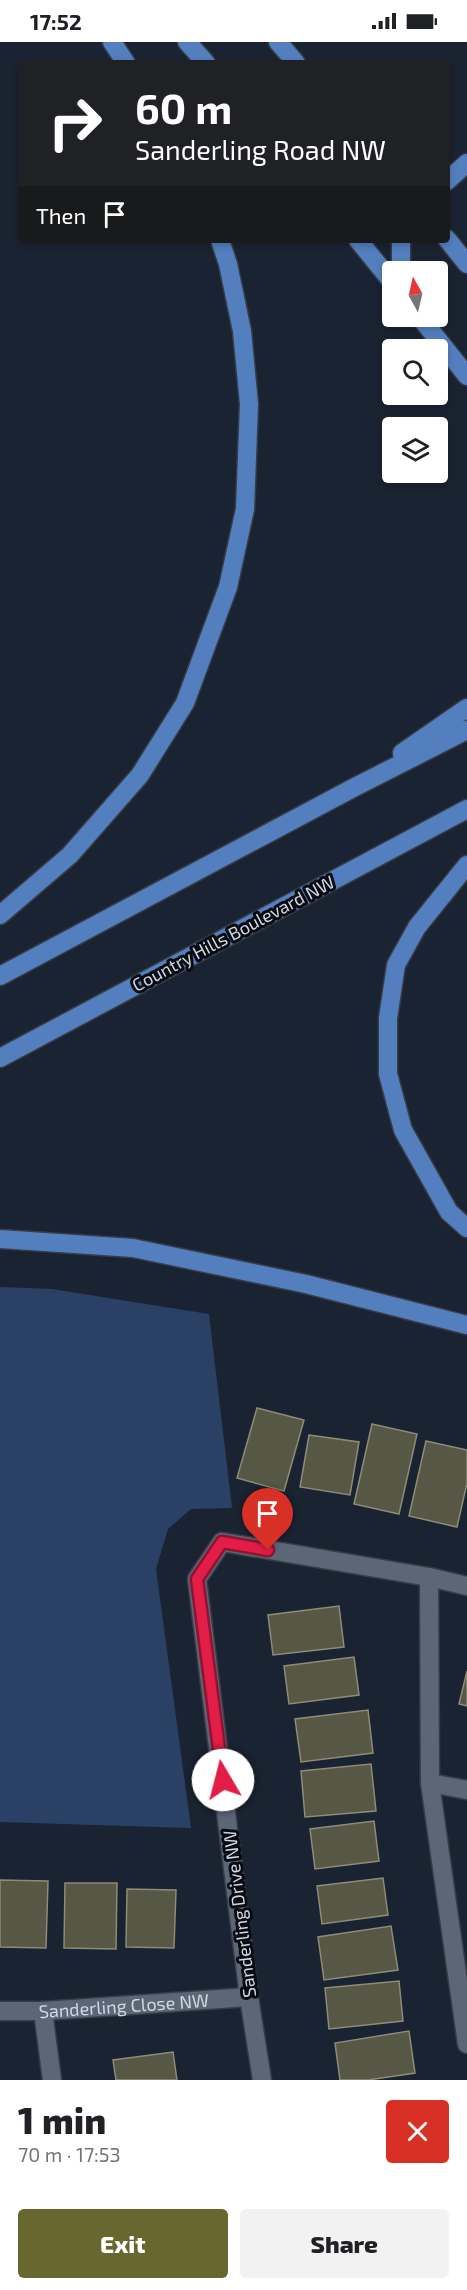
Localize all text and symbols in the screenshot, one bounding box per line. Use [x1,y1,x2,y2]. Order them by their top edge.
text: 17:52 [30,8,82,34]
text: 60 m [135,82,232,132]
icon: right [36,84,114,162]
text: Sanderling Road NW [135,133,386,165]
icon: arrive [98,198,131,231]
text: Then [36,202,86,228]
north arrow [382,261,448,327]
map controls [382,261,448,483]
button: search [382,339,448,405]
button: layers [382,417,448,483]
street label: Country Hills Boulevard NW [128,870,338,996]
pin [242,1488,293,1550]
icon: arrive [251,1497,284,1530]
position arrow [191,1748,255,1812]
street label: Sanderling Drive NW [218,1829,260,1999]
street label: Sanderling Close NW [38,1989,210,2022]
text: 1 min [18,2098,106,2141]
button: close [386,2100,449,2163]
text: 70 m · 17:53 [18,2142,121,2166]
button: Exit [18,2209,228,2278]
button: Share [240,2209,449,2278]

